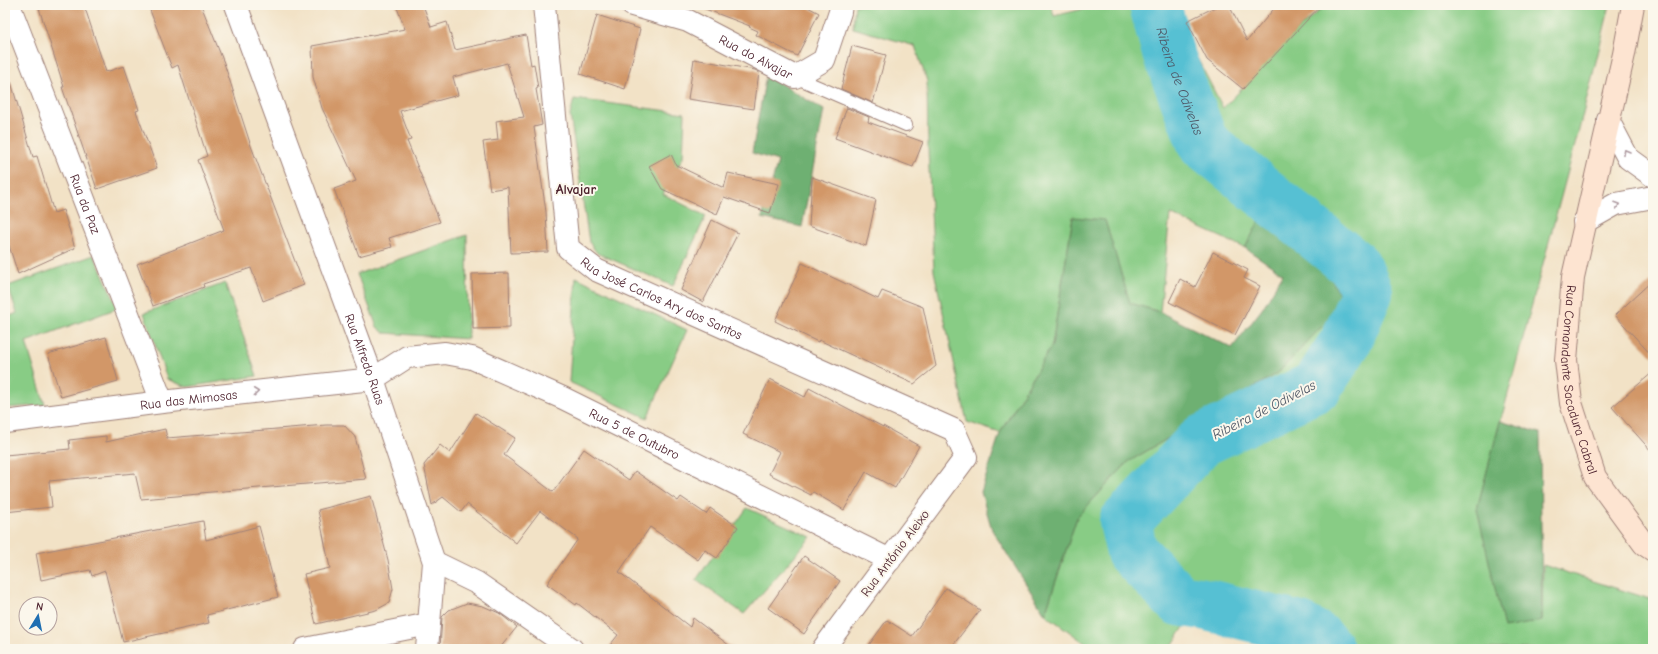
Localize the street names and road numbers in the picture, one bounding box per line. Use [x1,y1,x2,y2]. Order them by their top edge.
street label: Rua do Alvajar [717,31,796,82]
street label: Rua da Paz [67,172,104,236]
street label: Rua José Carlos Ary dos Santos [578,253,745,342]
street label: Rua Comandante Sacadura Cabral [1558,284,1601,476]
street label: Rua Alfredo Ruas [342,312,389,407]
street label: Rua das Mimosas [139,386,238,412]
street label: Rua 5 de Outubro [587,405,682,462]
street label: Rua António Aleixo [858,507,932,599]

